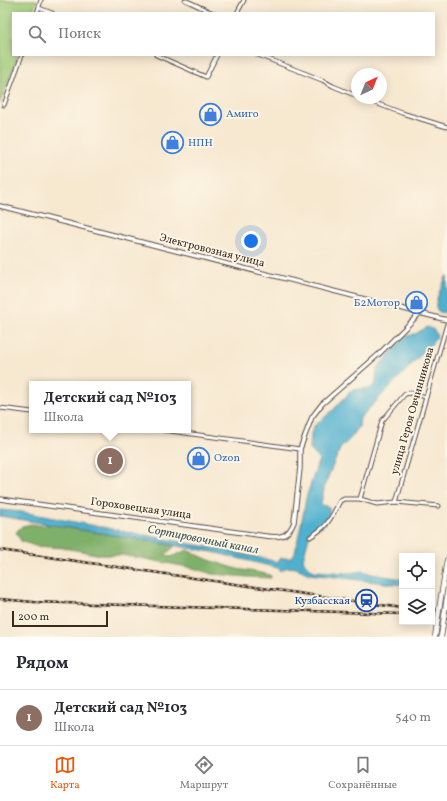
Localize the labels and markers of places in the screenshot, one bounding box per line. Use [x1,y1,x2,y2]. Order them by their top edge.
shop icon: Амиго [197,101,223,127]
place label: Амиго [226,107,259,122]
shop icon: НПН [160,130,186,156]
place label: НПН [188,136,213,151]
shop icon: Б2Мотор [403,290,429,316]
place label: Б2Мотор [354,296,400,311]
shop icon: Ozon [186,445,212,471]
pin: 1 [97,446,123,476]
place label: Ozon [214,451,240,466]
station icon: Кузбасская [353,588,379,614]
place label: Кузбасская [294,594,350,609]

